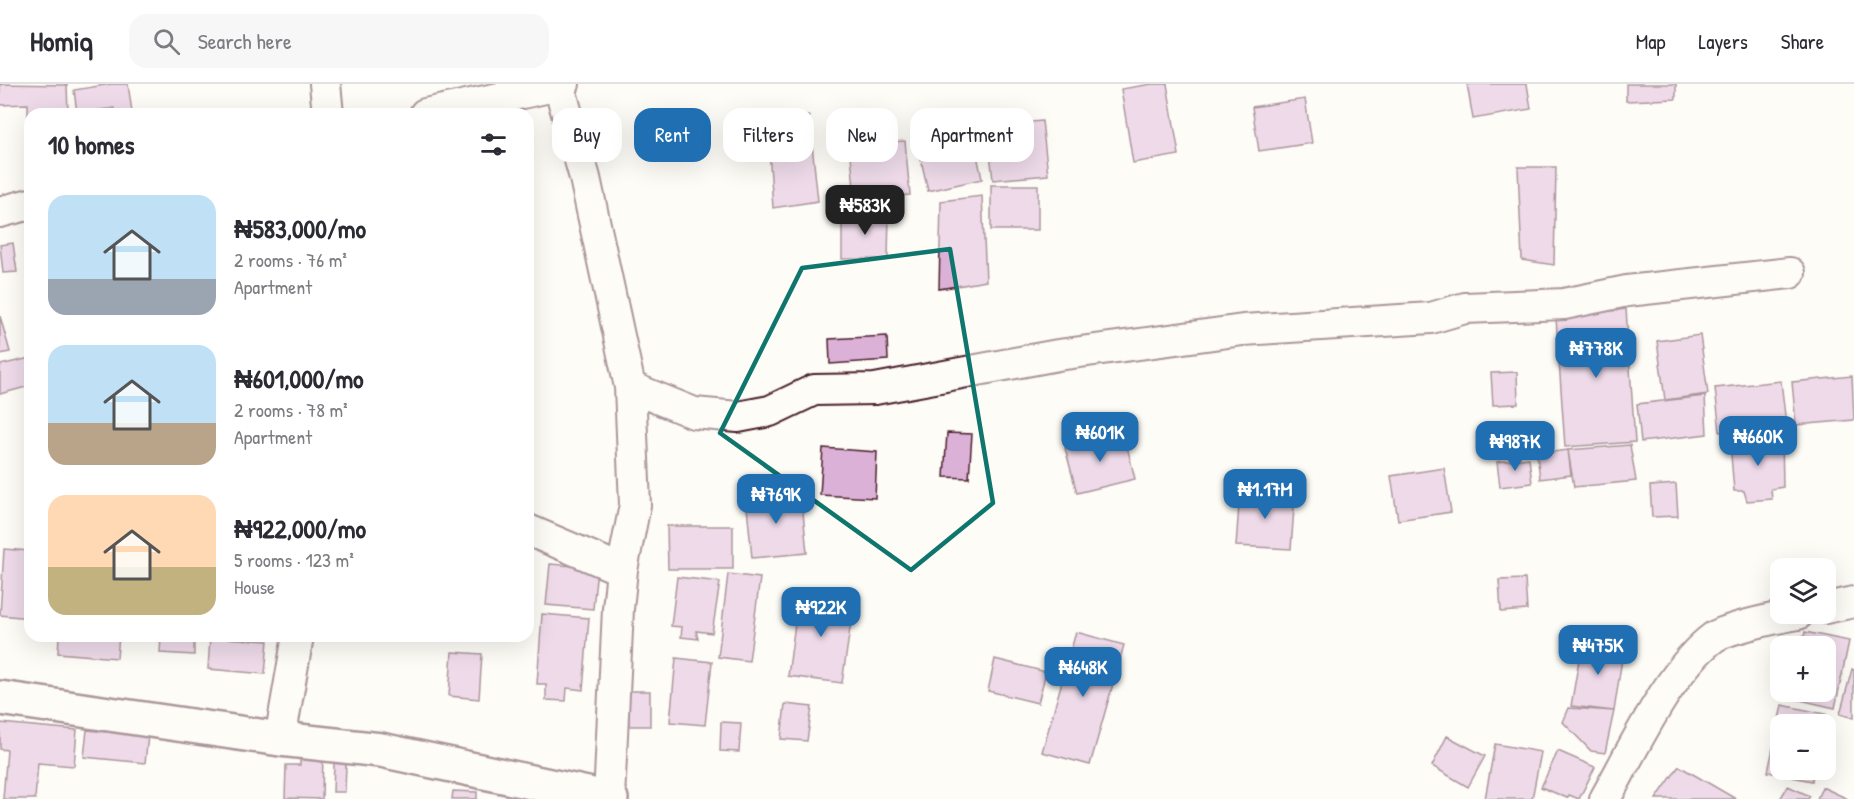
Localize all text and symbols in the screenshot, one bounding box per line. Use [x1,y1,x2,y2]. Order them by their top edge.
search box [129,14,549,68]
text: Homiq [30,22,93,60]
icon: search [150,25,183,58]
text: Search here [198,26,292,56]
text: Map [1636,27,1665,56]
text: Layers [1698,27,1748,56]
text: Share [1781,27,1824,56]
chip: Buy [552,108,622,162]
chip: Rent [634,108,711,162]
chip: Filters [723,108,814,162]
chip: New [826,108,898,162]
chip: Apartment [910,108,1034,162]
text: 10 homes [48,127,135,162]
icon: filters [477,128,510,161]
pin: ₦583K [823,185,907,236]
text: ₦583K [840,191,890,218]
text: ₦583,000/mo [234,211,366,246]
icon: home [96,219,168,291]
text: 2 rooms · 76 m² [234,246,347,273]
text: Apartment [234,273,312,300]
pin: ₦778K [1554,328,1638,379]
text: ₦778K [1569,334,1623,361]
text: ₦601,000/mo [234,361,364,396]
icon: home [96,369,168,441]
text: 2 rooms · 78 m² [234,396,348,423]
pin: ₦601K [1058,412,1142,463]
pin: ₦660K [1716,416,1800,467]
text: ₦601K [1075,418,1125,445]
pin: ₦987K [1473,421,1557,472]
text: ₦660K [1733,422,1783,449]
text: Apartment [234,423,312,450]
text: ₦987K [1490,427,1540,454]
pin: ₦1.17M [1216,469,1314,520]
pin: ₦769K [734,474,818,525]
text: ₦1.17M [1237,475,1293,502]
text: ₦769K [751,480,801,507]
text: ₦922,000/mo [234,511,366,546]
icon: home [96,519,168,591]
text: 5 rooms · 123 m² [234,546,354,573]
map controls [1770,558,1836,780]
button: layers [1770,558,1836,624]
text: House [234,573,275,600]
pin: ₦922K [779,587,863,638]
text: ₦922K [796,593,846,620]
pin: ₦475K [1556,625,1640,676]
text: ₦475K [1573,631,1623,658]
button: + [1770,636,1836,702]
pin: ₦648K [1041,647,1125,698]
text: ₦648K [1058,653,1108,680]
button: − [1770,714,1836,780]

